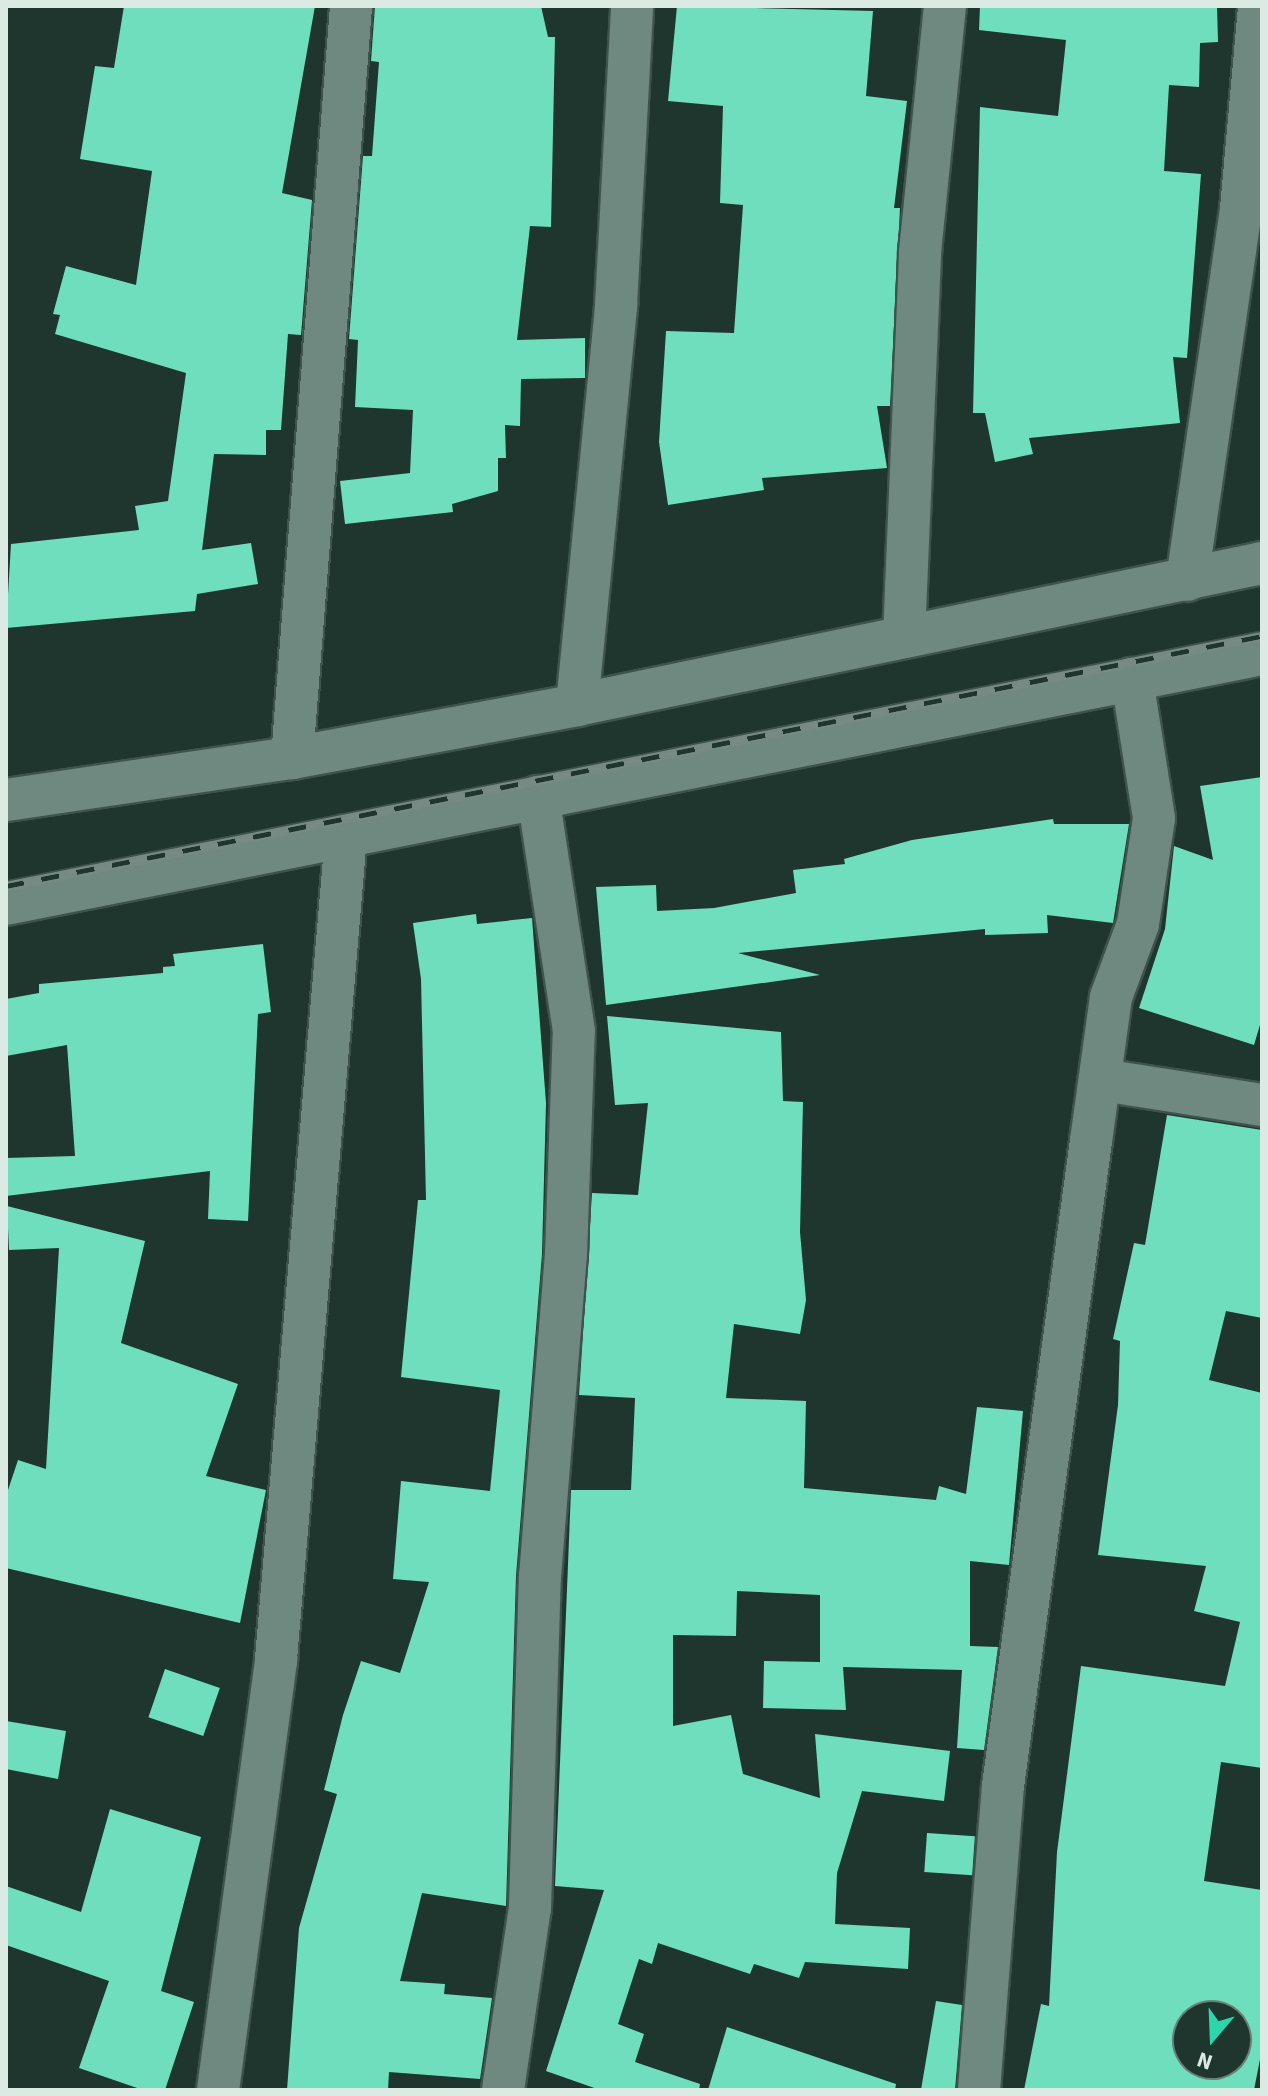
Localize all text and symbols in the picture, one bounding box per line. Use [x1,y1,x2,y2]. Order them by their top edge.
north arrow [1172,2000,1252,2080]
text: N [1193,2043,1217,2078]

